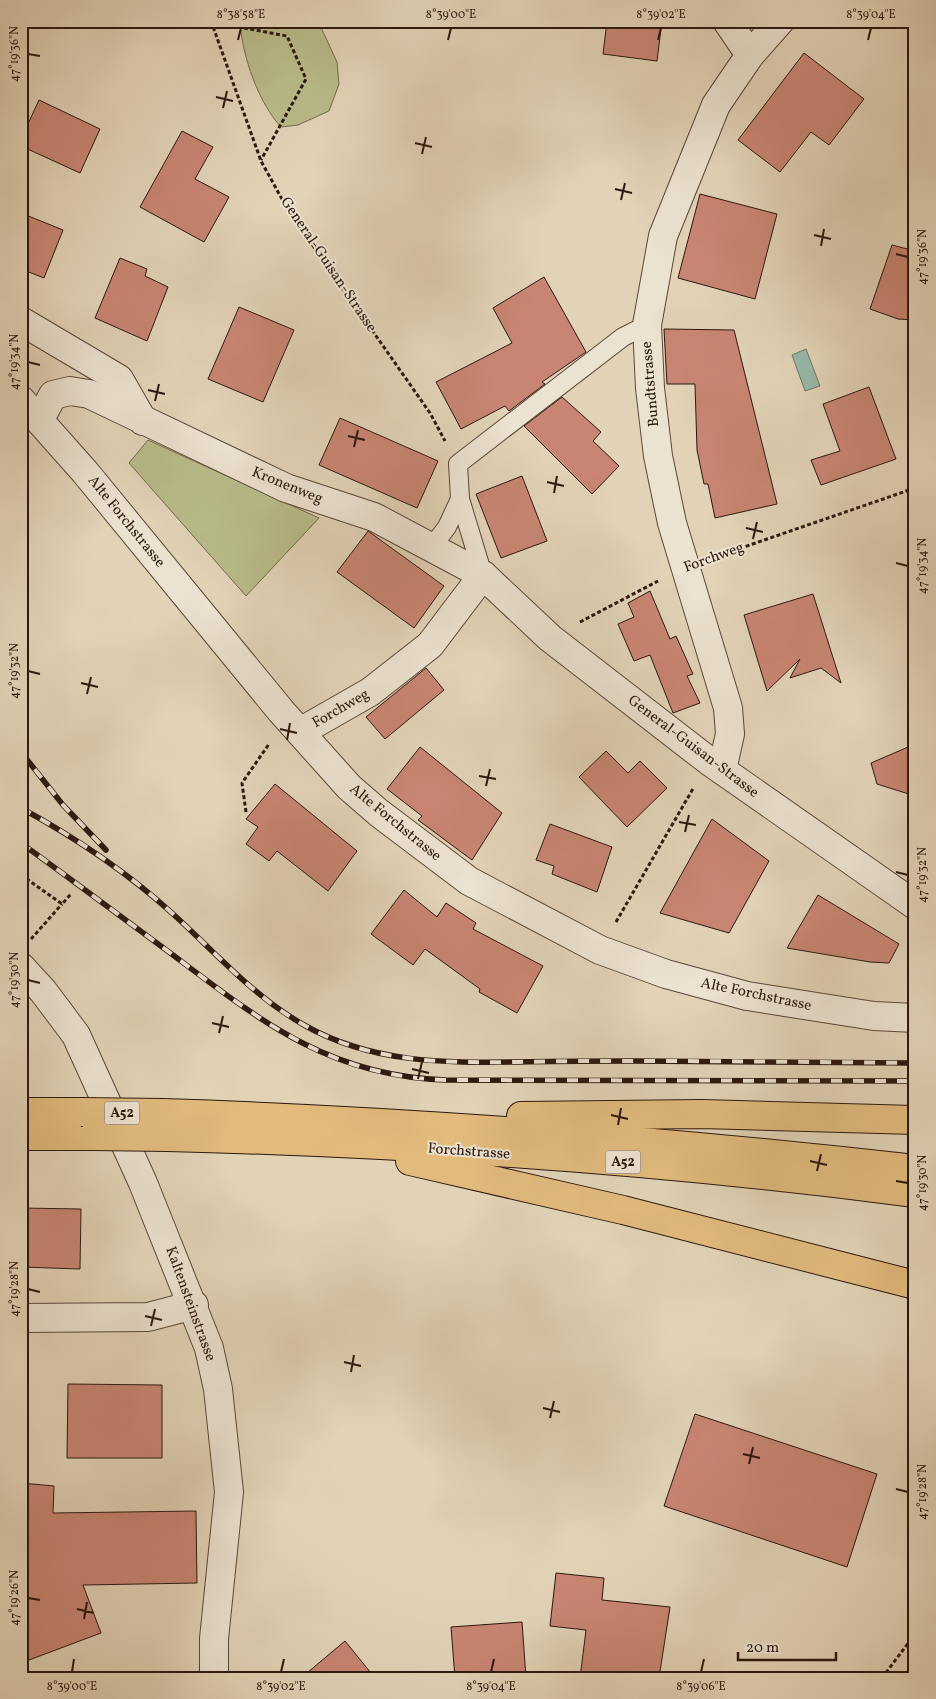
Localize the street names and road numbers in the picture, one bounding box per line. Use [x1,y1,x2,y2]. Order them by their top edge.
street label: General-Guisan-Strasse [275,193,381,337]
street label: Bundtstrasse [637,340,665,428]
street label: Kronenweg [248,462,326,510]
street label: Alte Forchstrasse [82,472,170,572]
street label: Forchweg [681,537,747,579]
street label: Forchweg [309,684,374,734]
street label: General-Guisan-Strasse [623,691,763,803]
street label: Alte Forchstrasse [345,779,445,867]
street label: Alte Forchstrasse [699,973,813,1017]
road number: A52 [104,1102,140,1124]
street label: Forchstrasse [427,1139,511,1165]
road number: A52 [606,1150,640,1174]
street label: Kaltensteinstrasse [159,1244,221,1364]

